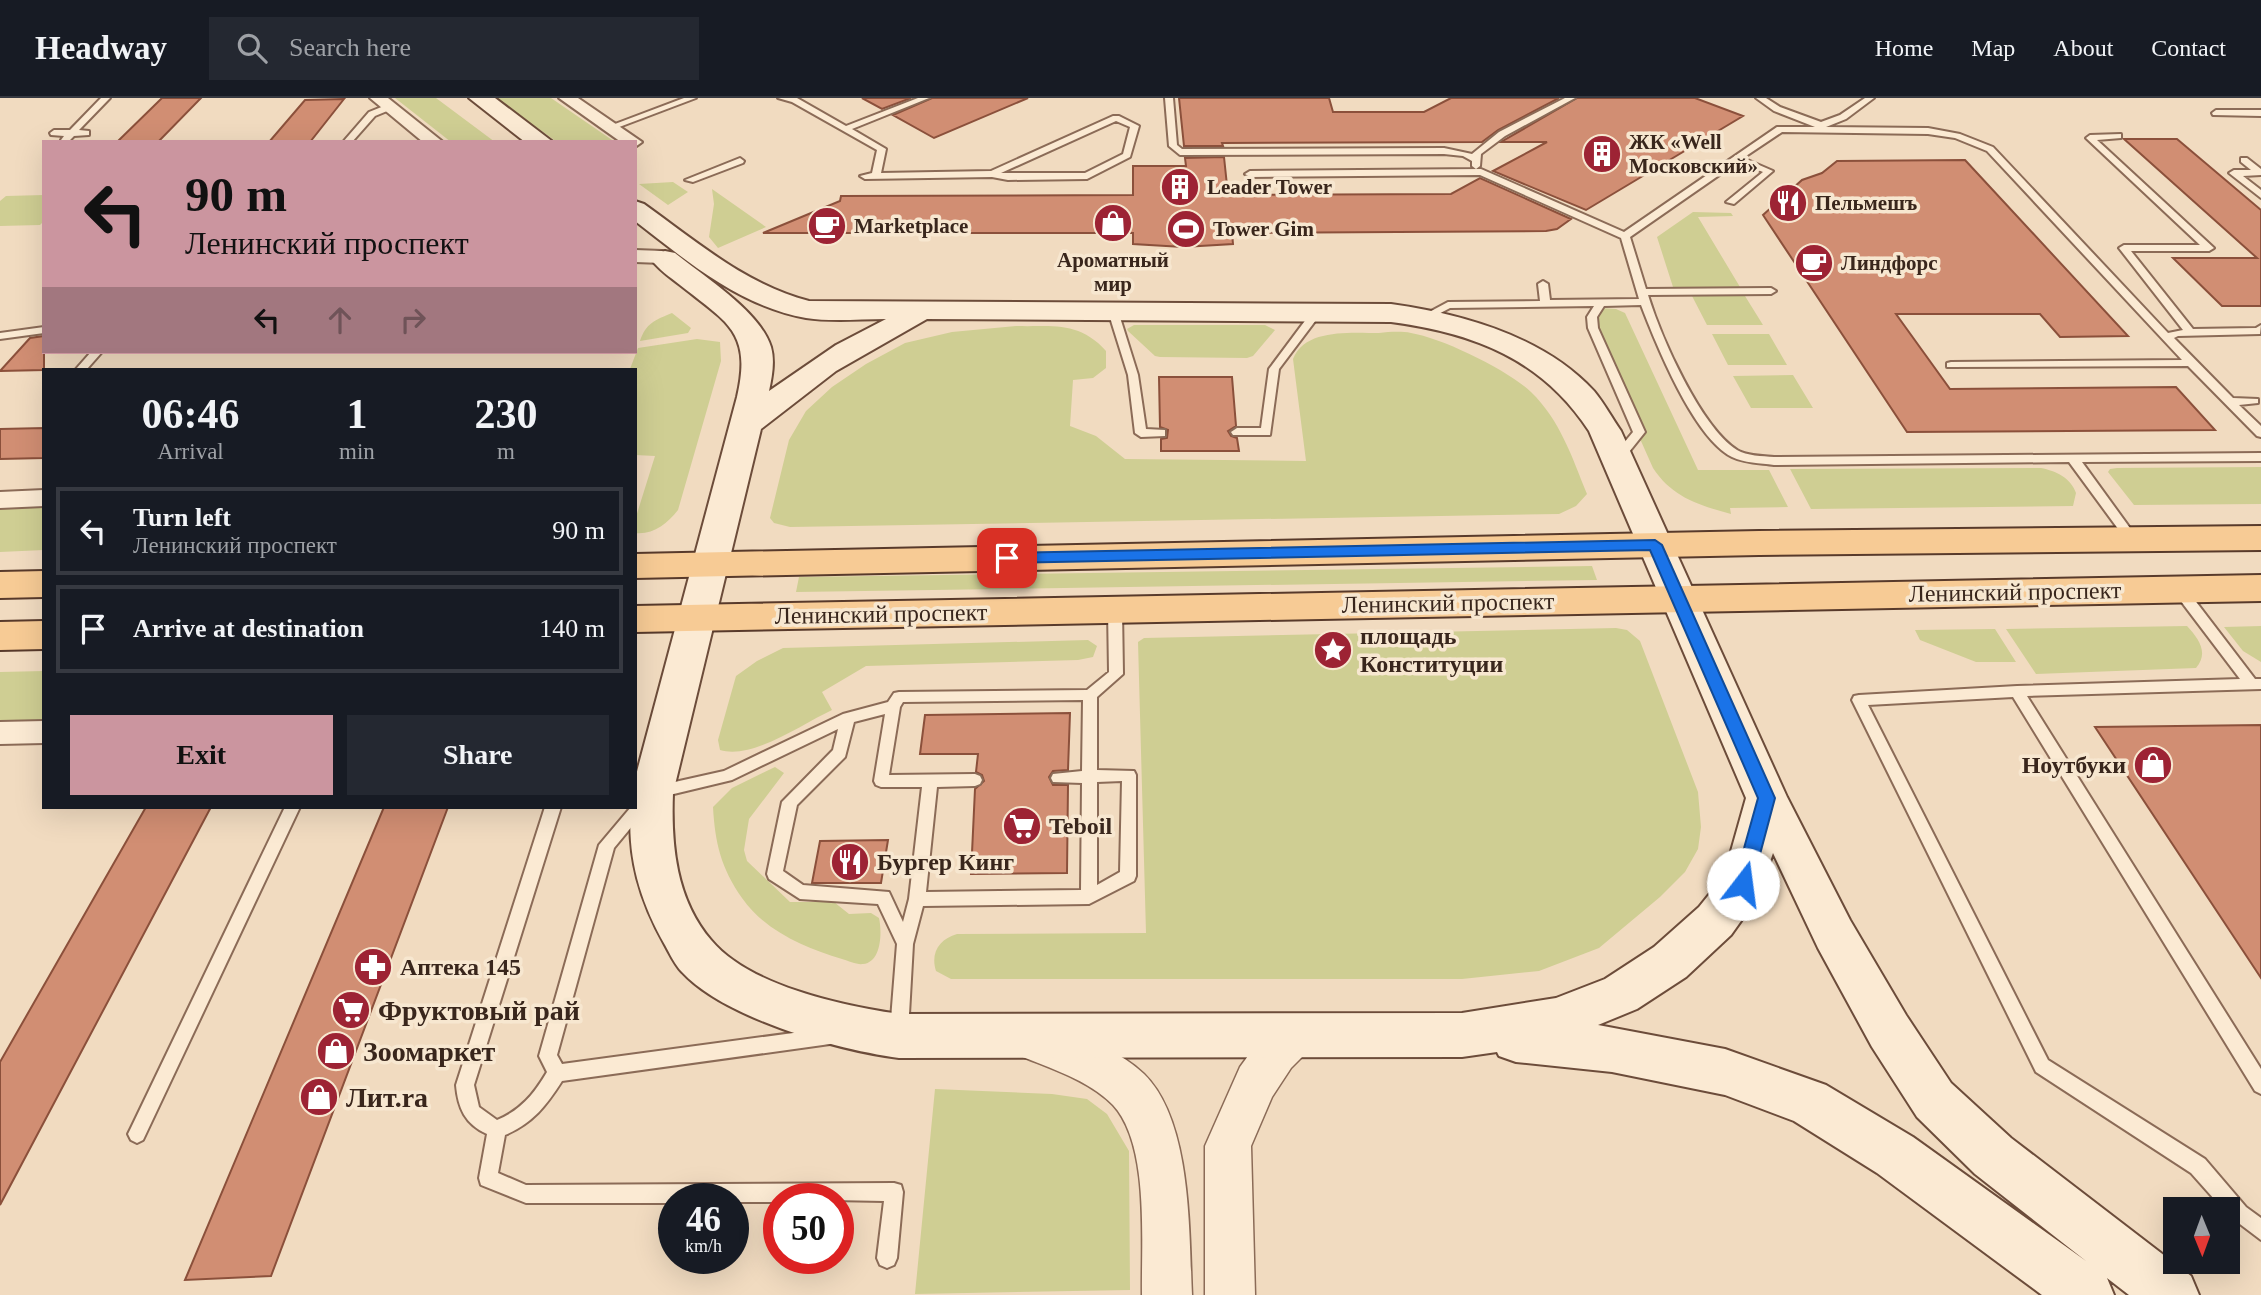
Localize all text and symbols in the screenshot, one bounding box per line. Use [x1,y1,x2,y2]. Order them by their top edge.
search box [209,17,699,80]
icon: search [233,29,271,67]
text: Headway [35,30,167,66]
text: Search here [289,33,411,62]
text: Home [1875,35,1933,61]
text: Map [1971,35,2015,61]
text: About [2053,35,2113,61]
text: Contact [2151,35,2226,61]
place label: ЖК «Well Московский» [1629,130,1758,178]
building icon: ЖК «Well Московский» [1581,133,1623,175]
building icon: Leader Tower [1159,166,1201,208]
text: 90 m [185,167,287,222]
icon: left [70,168,161,259]
place label: Leader Tower [1207,175,1332,199]
restaurant icon: Пельмешъ [1767,182,1809,224]
place label: Пельмешъ [1815,191,1917,215]
shop icon: Ароматный мир [1092,202,1134,244]
cafe icon: Marketplace [806,205,848,247]
sports icon: Tower Gim [1165,208,1207,250]
place label: Marketplace [854,214,968,238]
place label: Tower Gim [1213,217,1314,241]
text: Ленинский проспект [185,225,469,261]
cafe icon: Линдфорс [1793,242,1835,284]
place label: Ароматный мир [1057,248,1169,296]
place label: Линдфорс [1841,251,1938,275]
icon: left [248,301,286,339]
icon: ahead [321,301,359,339]
icon: right [394,301,432,339]
text: 06:46 [142,391,240,437]
text: 1 [346,391,367,437]
text: 230 [474,391,537,437]
text: Arrival [157,439,224,464]
text: min [339,439,375,464]
text: m [497,439,515,464]
text: Turn left [133,503,231,532]
icon: left [74,512,112,550]
text: 90 m [552,516,605,545]
pin [977,528,1037,588]
text: Ленинский проспект [133,533,337,558]
icon: arrive [988,539,1026,577]
street label: Ленинский проспект [1908,577,2122,607]
street label: Ленинский проспект [1341,588,1555,618]
street label: Ленинский проспект [774,599,988,629]
icon: arrive [74,610,112,648]
text: Arrive at destination [133,614,364,643]
text: 140 m [539,614,605,643]
place label: площадь Конституции [1360,623,1503,677]
place icon: площадь Конституции [1312,629,1354,671]
button: Exit [70,715,333,795]
button: Share [347,715,609,795]
shop icon: Ноутбуки [2132,744,2174,786]
place label: Ноутбуки [2022,752,2126,778]
supermarket icon: Teboil [1001,805,1043,847]
place label: Teboil [1049,813,1112,839]
restaurant icon: Бургер Кинг [829,841,871,883]
position arrow [1706,847,1780,921]
place label: Бургер Кинг [877,849,1014,875]
pharmacy icon: Аптека 145 [352,946,394,988]
place label: Аптека 145 [400,954,521,980]
supermarket icon: Фруктовый рай [330,989,372,1031]
place label: Фруктовый рай [378,995,580,1026]
shop icon: Зоомаркет [315,1030,357,1072]
place label: Зоомаркет [363,1036,496,1067]
shop icon: Лит.ra [298,1076,340,1118]
place label: Лит.ra [346,1082,428,1113]
speed limit sign: 50 [763,1183,854,1274]
north arrow [2163,1197,2240,1274]
map controls [2163,1197,2240,1274]
text: 46 [686,1200,721,1239]
text: km/h [685,1236,722,1256]

